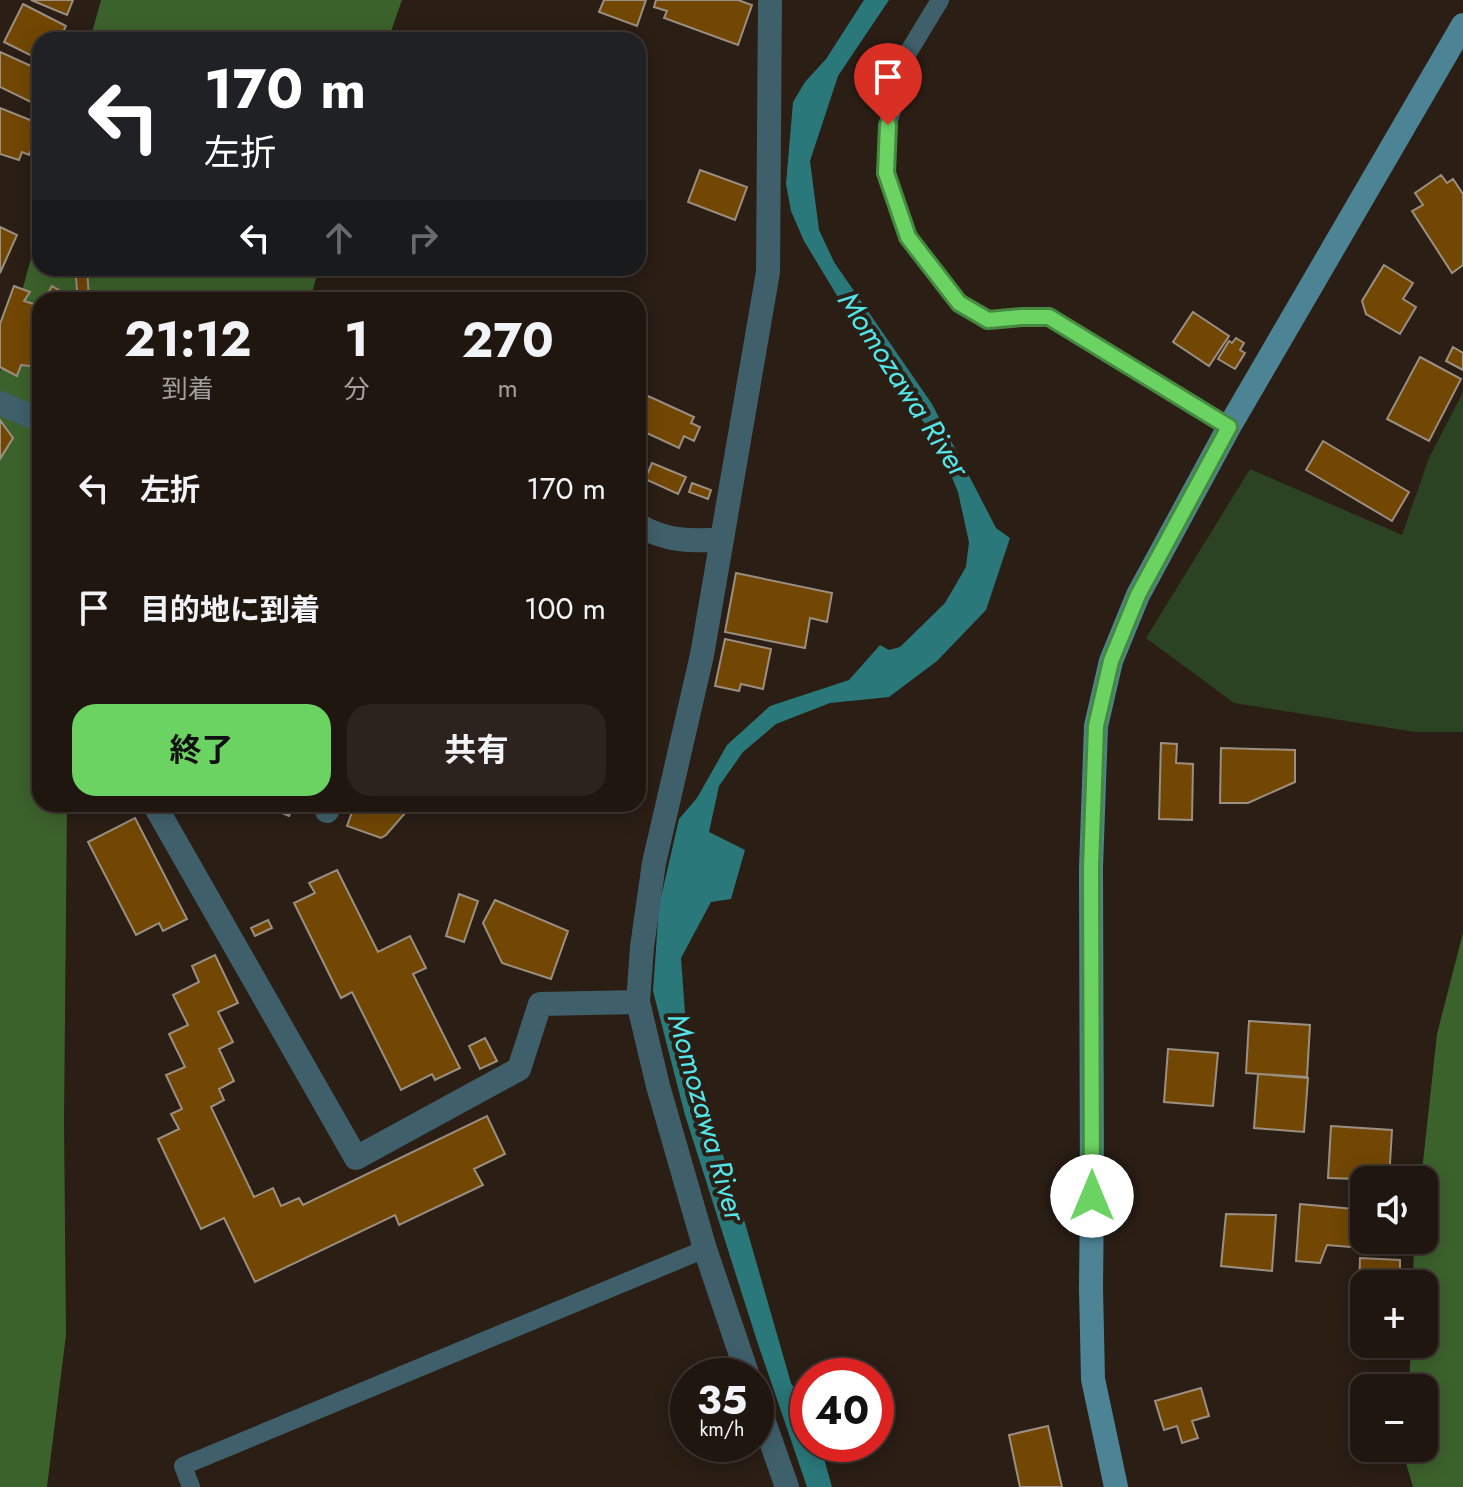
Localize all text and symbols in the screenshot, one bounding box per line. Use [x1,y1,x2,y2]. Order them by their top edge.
pin [854,43,922,125]
text: 170 m [204,48,366,129]
icon: arrive [866,55,910,99]
icon: left [72,64,176,168]
text: 左折 [204,126,276,178]
icon: left [233,216,277,260]
icon: ahead [317,216,361,260]
icon: right [401,216,445,260]
water label: Momozawa River [828,283,981,487]
text: 21:12 [124,305,251,374]
text: 1 [344,305,369,374]
text: 270 [462,306,554,375]
text: m [498,369,518,407]
text: 到着 [162,370,214,408]
text: 分 [344,370,370,408]
icon: left [72,466,116,510]
text: 170 m [526,467,606,510]
text: 左折 [140,468,200,511]
icon: arrive [72,586,116,630]
text: 100 m [524,587,606,630]
text: 目的地に到着 [140,588,320,631]
button: 終了 [72,704,331,796]
button: 共有 [347,704,606,796]
water label: Momozawa River [657,1008,758,1228]
position arrow [1050,1154,1134,1238]
map controls [1350,1166,1438,1462]
button: sound [1350,1166,1438,1254]
button: + [1350,1270,1438,1358]
speed limit sign: 40 [790,1358,894,1462]
text: 35 [697,1371,747,1429]
button: − [1350,1374,1438,1462]
text: km/h [699,1415,745,1444]

